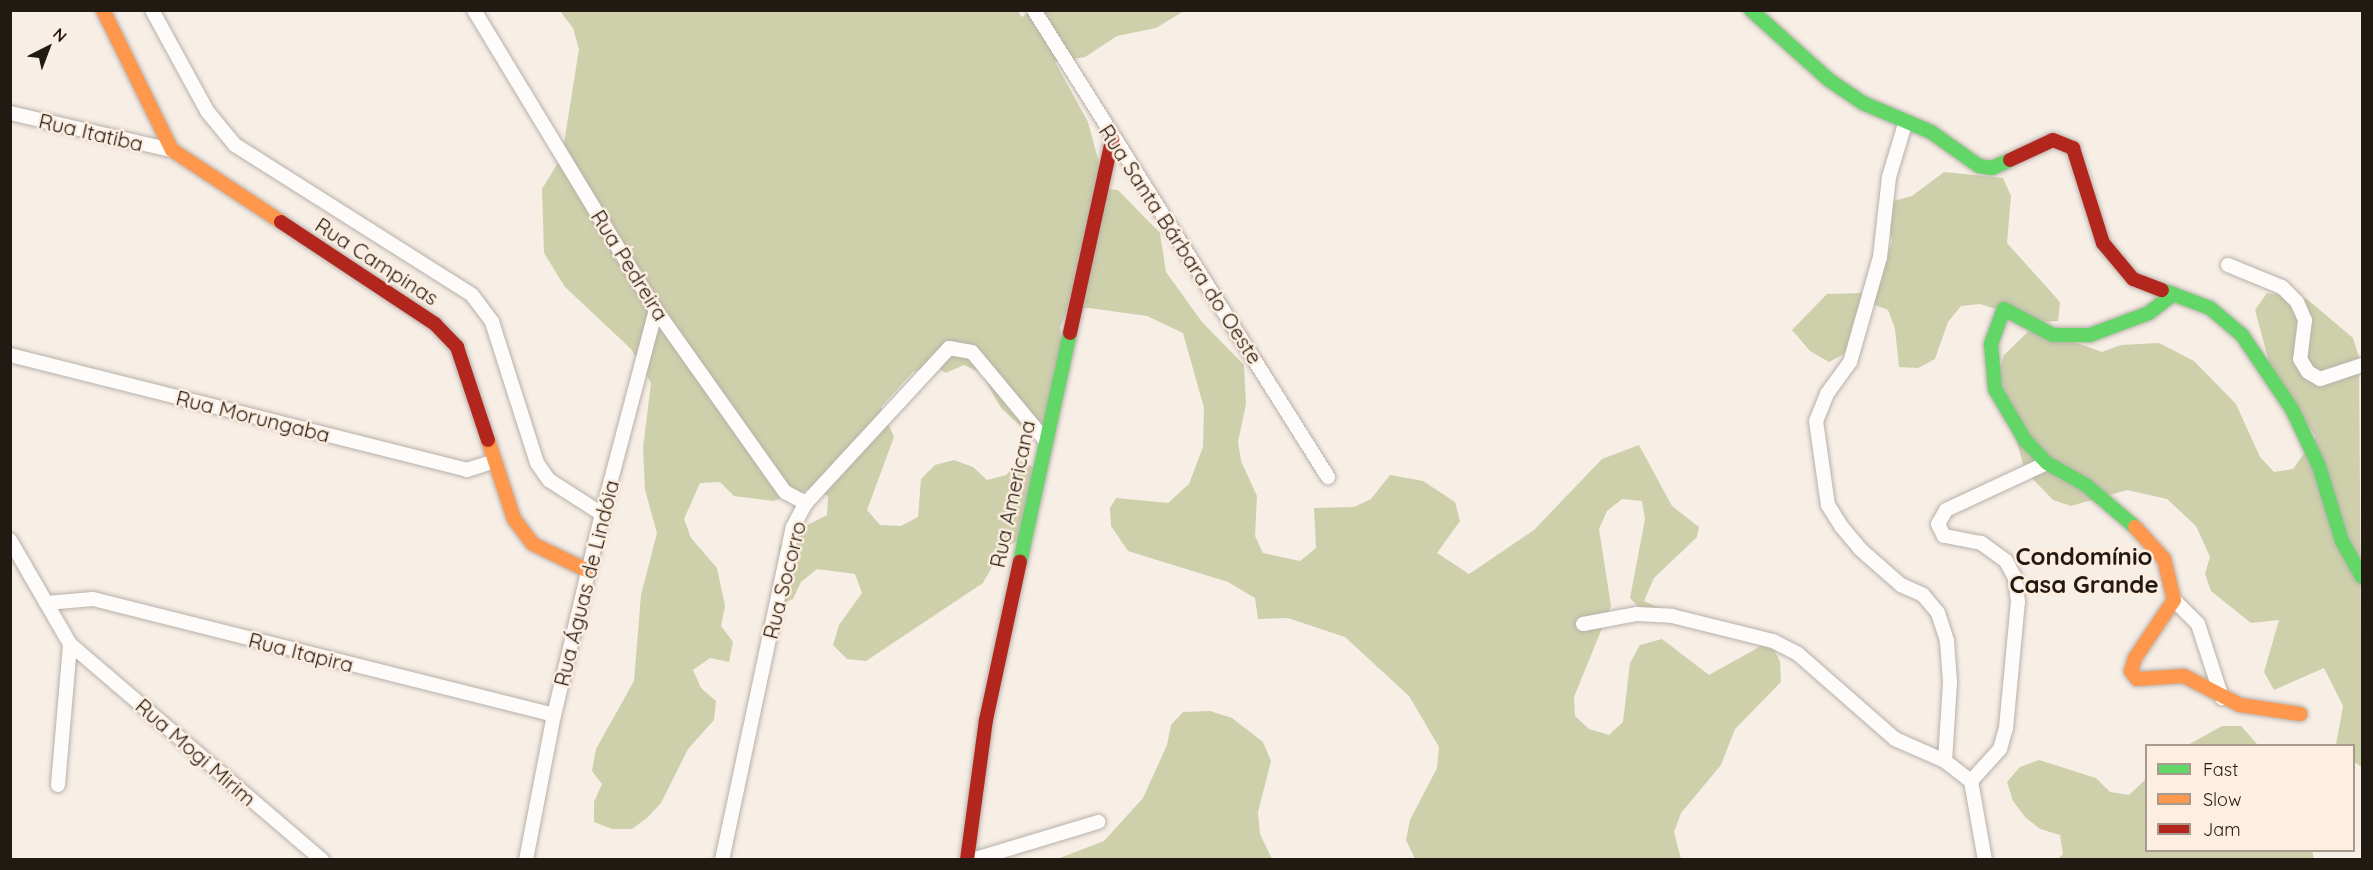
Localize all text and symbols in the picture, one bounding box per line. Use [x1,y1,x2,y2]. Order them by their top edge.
north arrow [18,18,78,78]
text: N [49,23,71,46]
street label: Rua Itatiba [36,108,146,156]
street label: Rua Santa Bárbara do Oeste [1094,119,1268,369]
street label: Rua Pedreira [586,205,674,325]
street label: Rua Campinas [311,212,443,310]
street label: Rua Morungaba [173,385,333,447]
street label: Rua Americana [984,418,1040,570]
street label: Rua Águas de Lindóia [548,477,624,689]
street label: Rua Socorro [757,518,811,642]
district label: Condomínio Casa Grande [2009,543,2159,599]
street label: Rua Itapira [246,627,356,677]
street label: Rua Mogi Mirim [131,693,261,811]
legend [2145,744,2355,852]
text: Fast [2203,758,2238,781]
text: Slow [2203,788,2241,811]
text: Jam [2203,818,2241,841]

